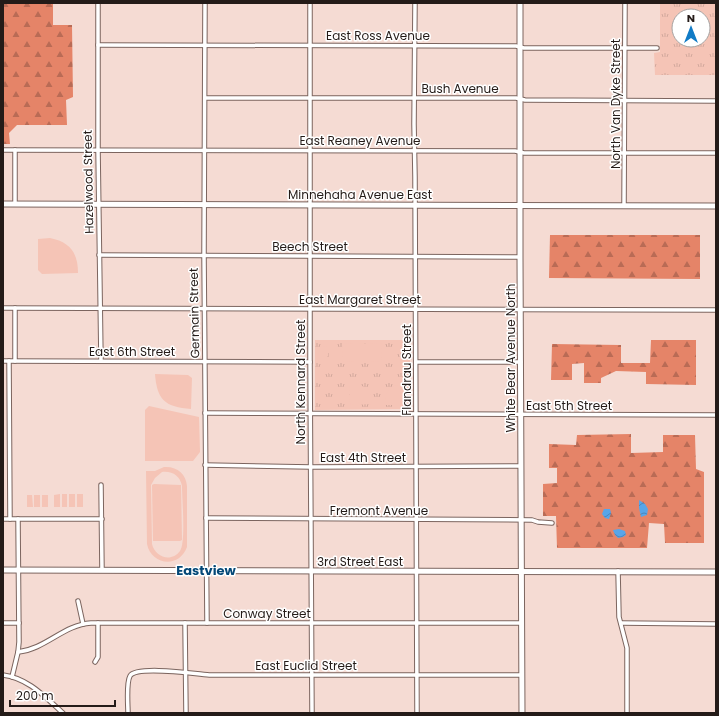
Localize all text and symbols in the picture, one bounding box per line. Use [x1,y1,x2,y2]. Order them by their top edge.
north arrow [671,8,711,48]
text: N [687,10,695,26]
street label: East Ross Avenue [326,27,430,44]
street label: North Van Dyke Street [607,39,624,169]
street label: Bush Avenue [421,80,499,97]
street label: Hazelwood Street [79,130,97,234]
street label: East Reaney Avenue [299,132,421,149]
street label: Minnehaha Avenue East [288,186,432,203]
street label: Beech Street [272,238,348,255]
street label: Germain Street [185,268,203,358]
street label: White Bear Avenue North [502,284,519,432]
street label: East Margaret Street [299,291,421,308]
street label: North Kennard Street [292,320,309,444]
street label: Flandrau Street [398,324,415,416]
street label: East 6th Street [89,343,175,360]
street label: East 5th Street [526,397,612,414]
street label: East 4th Street [320,449,406,466]
street label: Fremont Avenue [330,502,428,519]
street label: 3rd Street East [317,553,403,570]
district label: Eastview [176,561,237,580]
street label: Conway Street [223,605,311,622]
street label: East Euclid Street [255,657,357,674]
scale bar [10,682,115,708]
text: 200 m [16,687,54,704]

